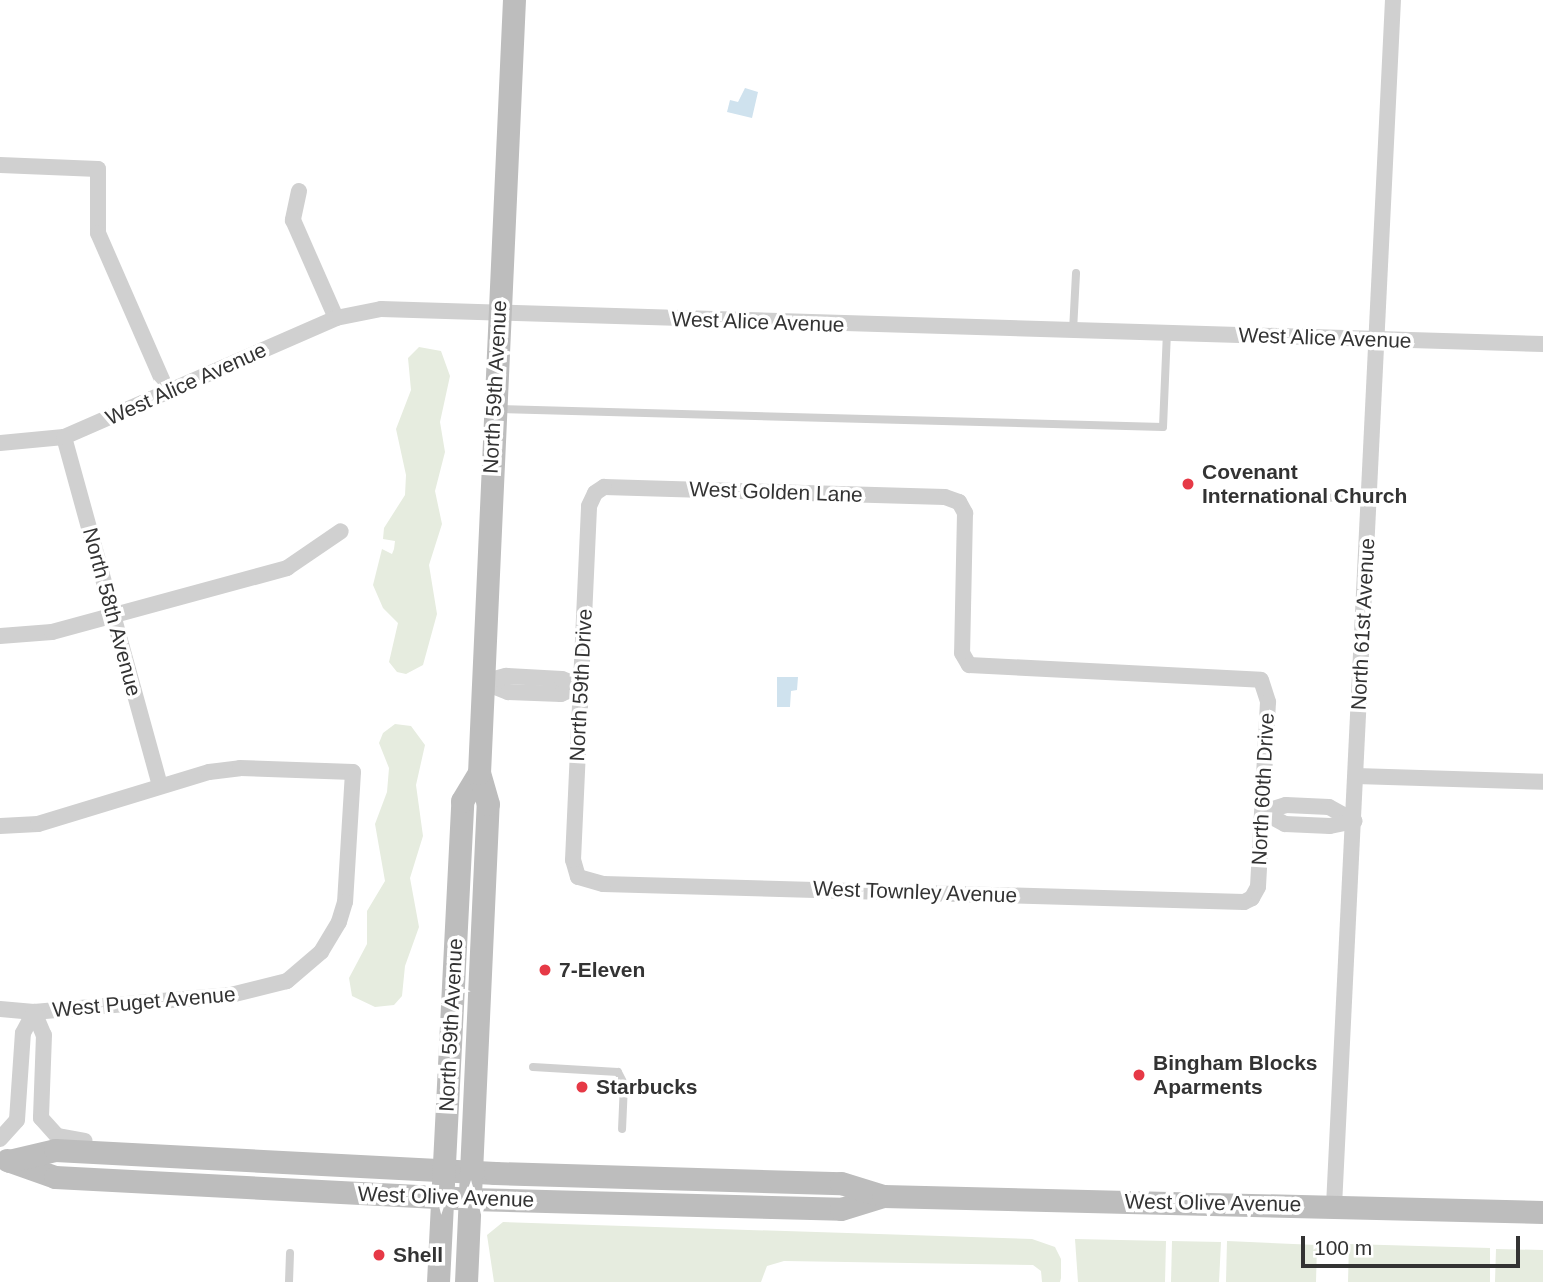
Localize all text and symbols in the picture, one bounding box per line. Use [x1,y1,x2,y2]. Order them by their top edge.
street label: North 59th Avenue [478,299,512,475]
street label: West Alice Avenue [670,306,846,338]
street label: West Alice Avenue [1237,322,1413,354]
street label: West Alice Avenue [101,337,271,431]
place label: Covenant International Church [1202,459,1407,509]
street label: West Golden Lane [689,476,863,508]
marker: Covenant International Church [1180,476,1196,492]
street label: North 58th Avenue [77,524,147,700]
street label: North 61st Avenue [1346,537,1380,711]
street label: North 59th Drive [564,608,598,762]
street label: North 60th Drive [1246,712,1280,866]
street label: West Townley Avenue [812,876,1018,908]
street label: North 59th Avenue [434,937,468,1113]
place label: 7-Eleven [559,957,645,983]
marker: 7-Eleven [537,962,553,978]
street label: West Puget Avenue [51,981,237,1023]
place label: Bingham Blocks Aparments [1153,1050,1318,1100]
marker: Bingham Blocks Aparments [1131,1067,1147,1083]
place label: Starbucks [596,1074,698,1100]
marker: Starbucks [574,1079,590,1095]
street label: West Olive Avenue [357,1181,535,1213]
street label: West Olive Avenue [1124,1189,1302,1217]
scale bar [1305,1222,1524,1266]
text: 100 m [1314,1236,1372,1259]
place label: Shell [393,1242,443,1268]
marker: Shell [371,1247,387,1263]

